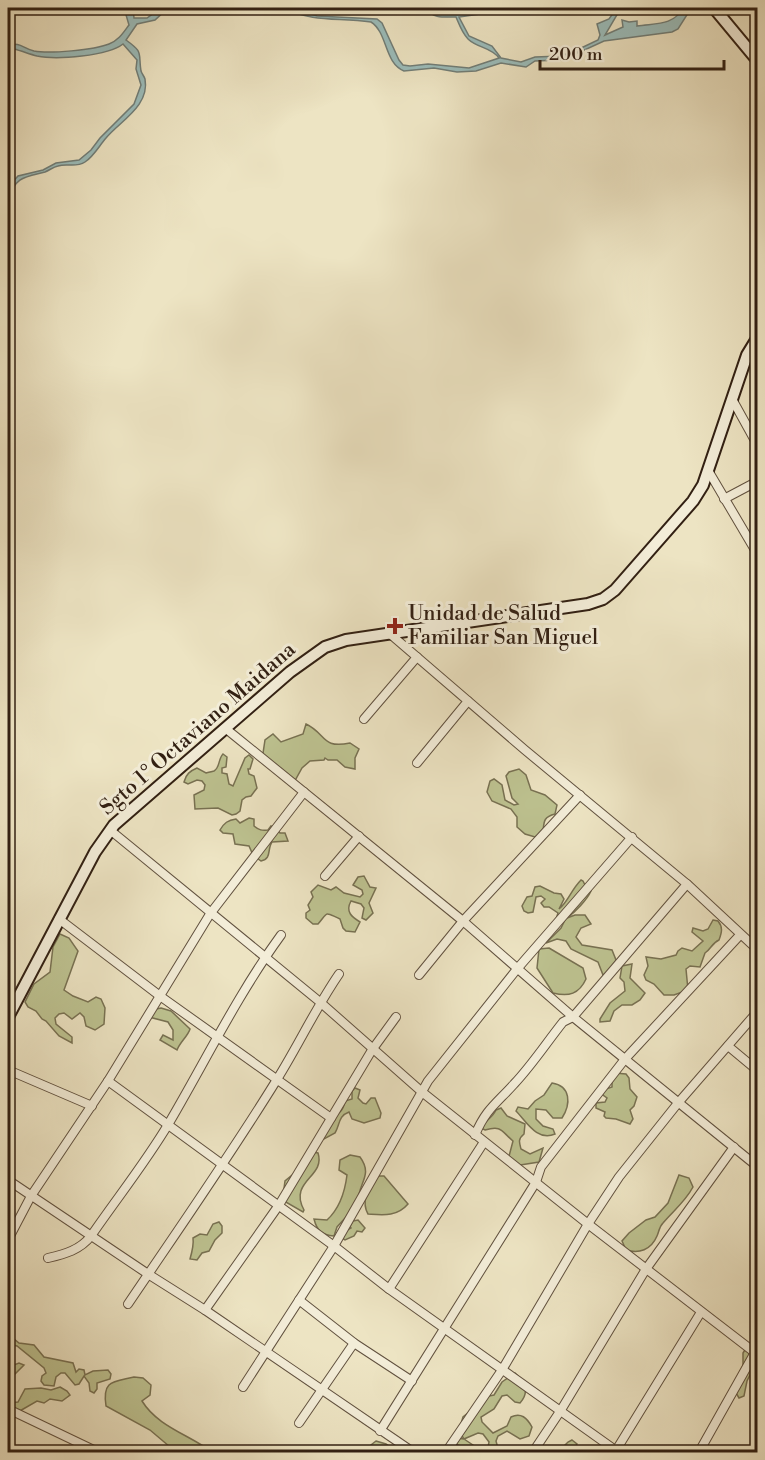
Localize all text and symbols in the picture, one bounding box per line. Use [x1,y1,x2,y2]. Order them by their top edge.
scale bar [540,33,724,71]
text: 200 m [549,43,603,66]
place label: Unidad de Salud Familiar San Miguel [408,601,598,651]
marker: Unidad de Salud Familiar San Miguel [386,617,404,635]
street label: Sgto 1° Octaviano Maidana [95,637,302,821]

